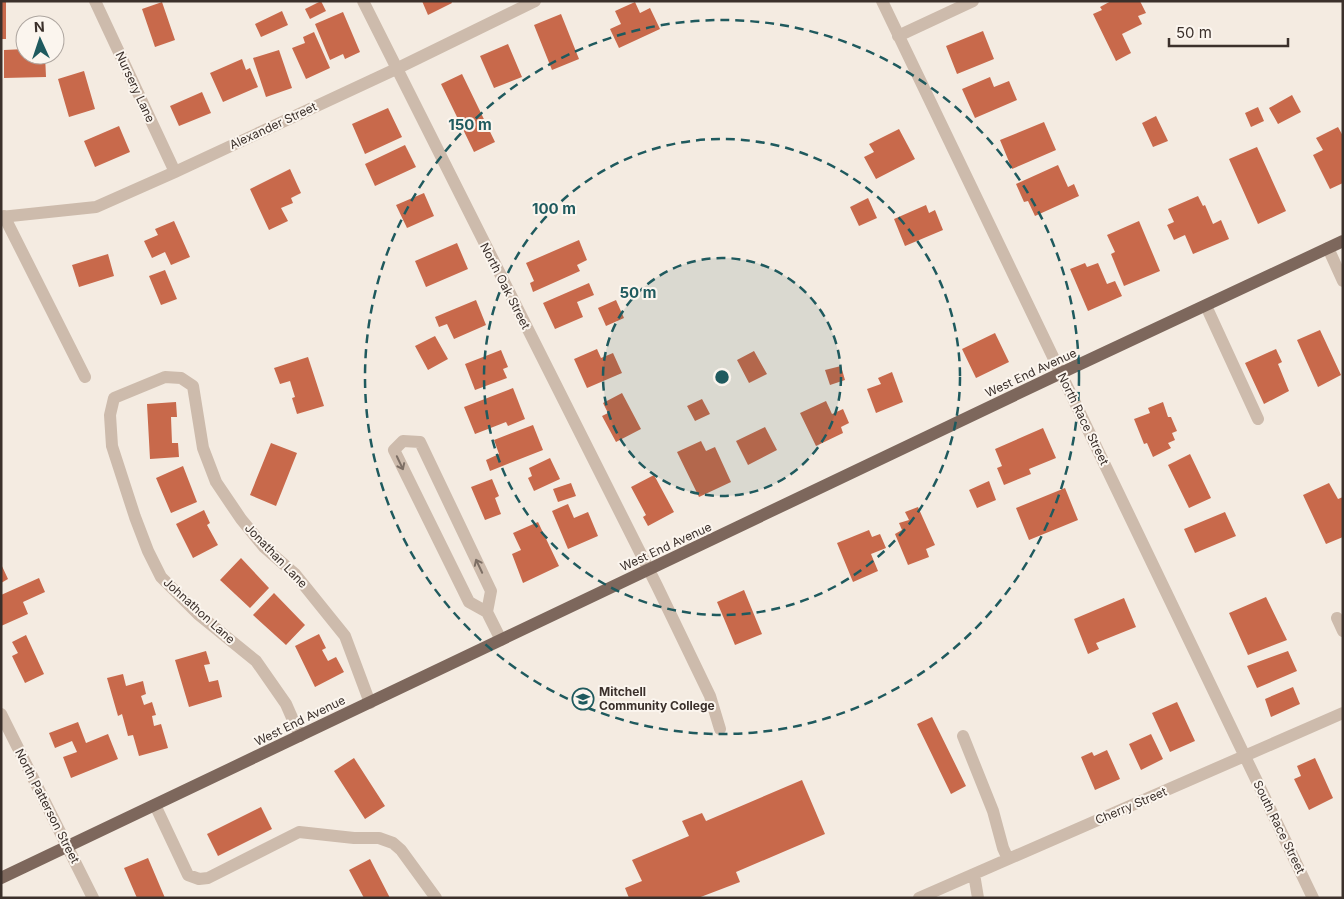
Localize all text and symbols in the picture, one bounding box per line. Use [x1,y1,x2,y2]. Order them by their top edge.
north arrow [15,15,65,65]
scale bar [1169,15,1288,47]
text: N [34,18,45,35]
text: 50 m [1176,23,1212,42]
street label: Nursery Lane [113,49,158,125]
street label: Alexander Street [227,99,319,152]
text: 150 m [448,115,492,134]
text: 100 m [532,199,576,218]
street label: North Oak Street [477,240,534,332]
text: 50 m [620,283,656,302]
street label: West End Avenue [983,345,1079,400]
centre of rings [713,368,731,386]
street label: North Race Street [1055,370,1112,467]
one-way arrow [396,455,405,470]
street label: West End Avenue [618,519,714,574]
street label: Jonathan Lane [242,520,311,591]
one-way arrow [474,559,483,574]
street label: Johnathon Lane [160,575,238,647]
place label: Mitchell Community College [599,684,715,713]
school or university icon: Mitchell Community College [571,687,595,711]
street label: West End Avenue [252,692,348,749]
street label: North Patterson Street [12,746,83,866]
street label: South Race Street [1250,778,1309,876]
street label: Cherry Street [1093,784,1169,827]

